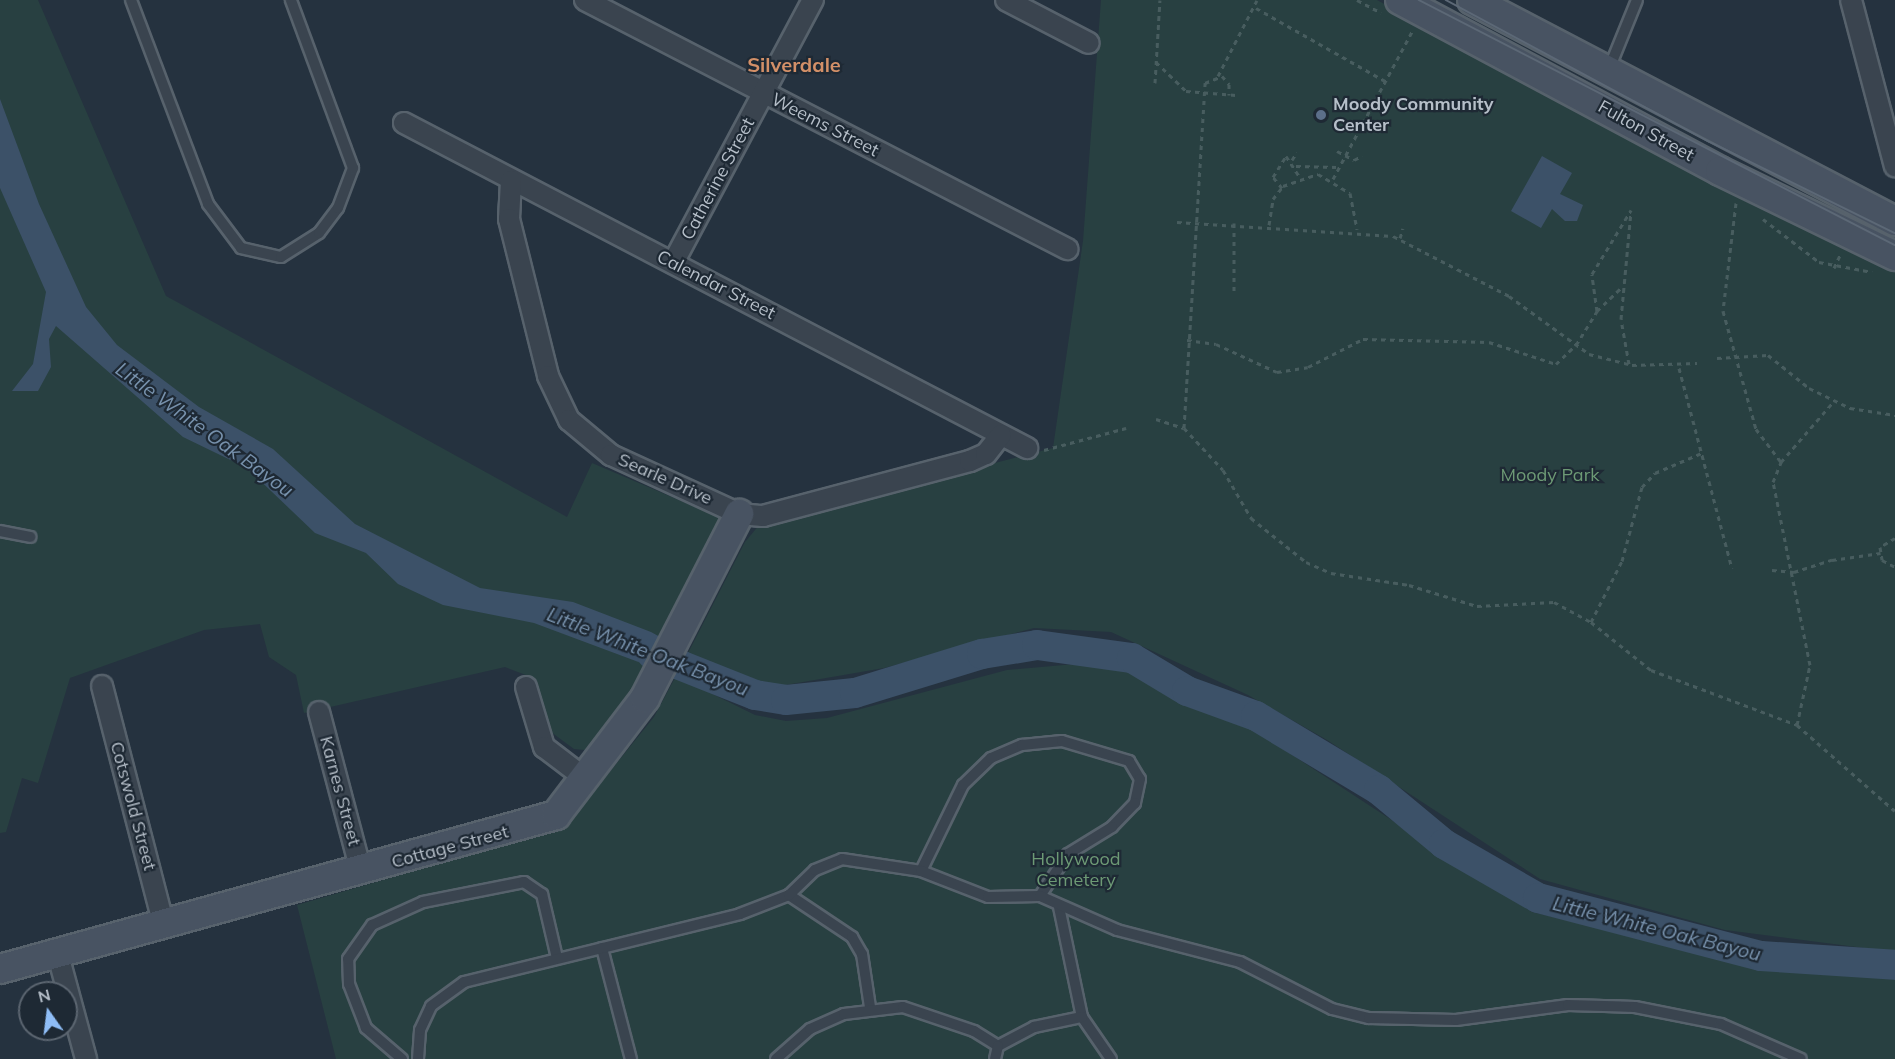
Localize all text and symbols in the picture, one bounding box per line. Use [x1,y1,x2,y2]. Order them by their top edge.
district label: Silverdale [747,52,841,76]
street label: Weems Street [768,89,882,161]
place label: Moody Community Center [1333,94,1494,136]
street label: Fulton Street [1594,96,1698,166]
marker: Moody Community Center [1314,108,1328,122]
street label: Catherine Street [677,114,759,244]
street label: Calendar Street [653,246,779,324]
water label: Little White Oak Bayou [111,356,299,502]
street label: Searle Drive [615,449,715,509]
park label: Moody Park [1501,464,1599,486]
water label: Little White Oak Bayou [544,601,752,701]
street label: Karnes Street [315,734,365,848]
street label: Cotswold Street [105,739,161,873]
street label: Cottage Street [389,821,511,873]
park label: Hollywood Cemetery [1031,849,1121,892]
water label: Little White Oak Bayou [1550,890,1764,966]
north arrow [18,981,78,1041]
text: N [36,984,52,1007]

